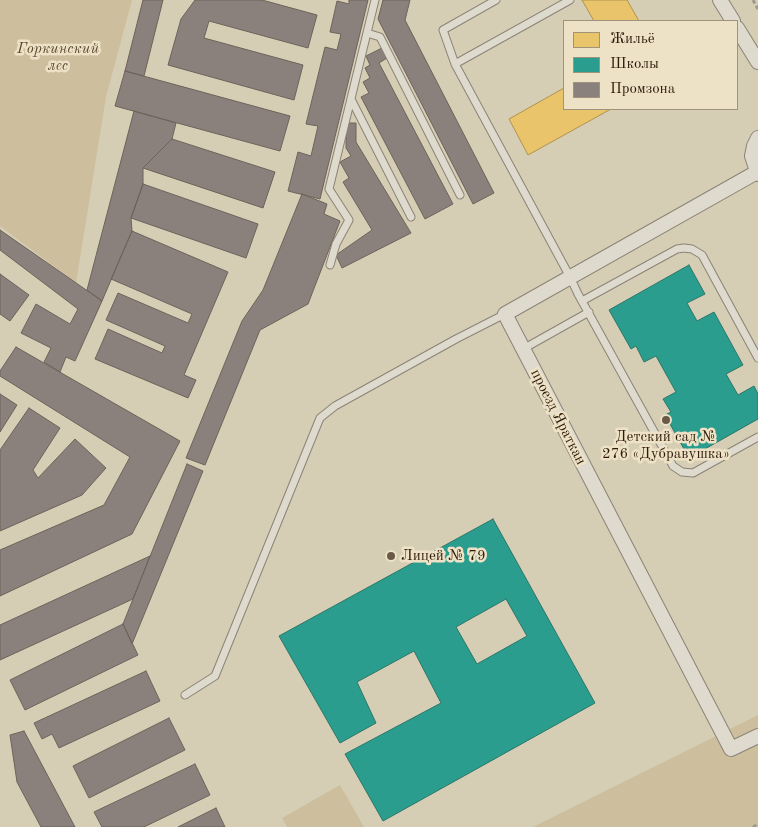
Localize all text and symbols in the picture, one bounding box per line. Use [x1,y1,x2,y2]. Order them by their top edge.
legend [563,20,738,110]
text: Жильё [610,32,655,47]
park label: Горкинский лес [17,40,99,75]
text: Школы [610,57,659,72]
text: Промзона [610,82,675,97]
street label: проезд Яраткан [526,366,590,468]
marker: Детский сад № 276 «Дубравушка» [660,414,672,426]
place label: Детский сад № 276 «Дубравушка» [602,428,730,463]
place label: Лицей № 79 [401,547,486,565]
marker: Лицей № 79 [385,550,397,562]

